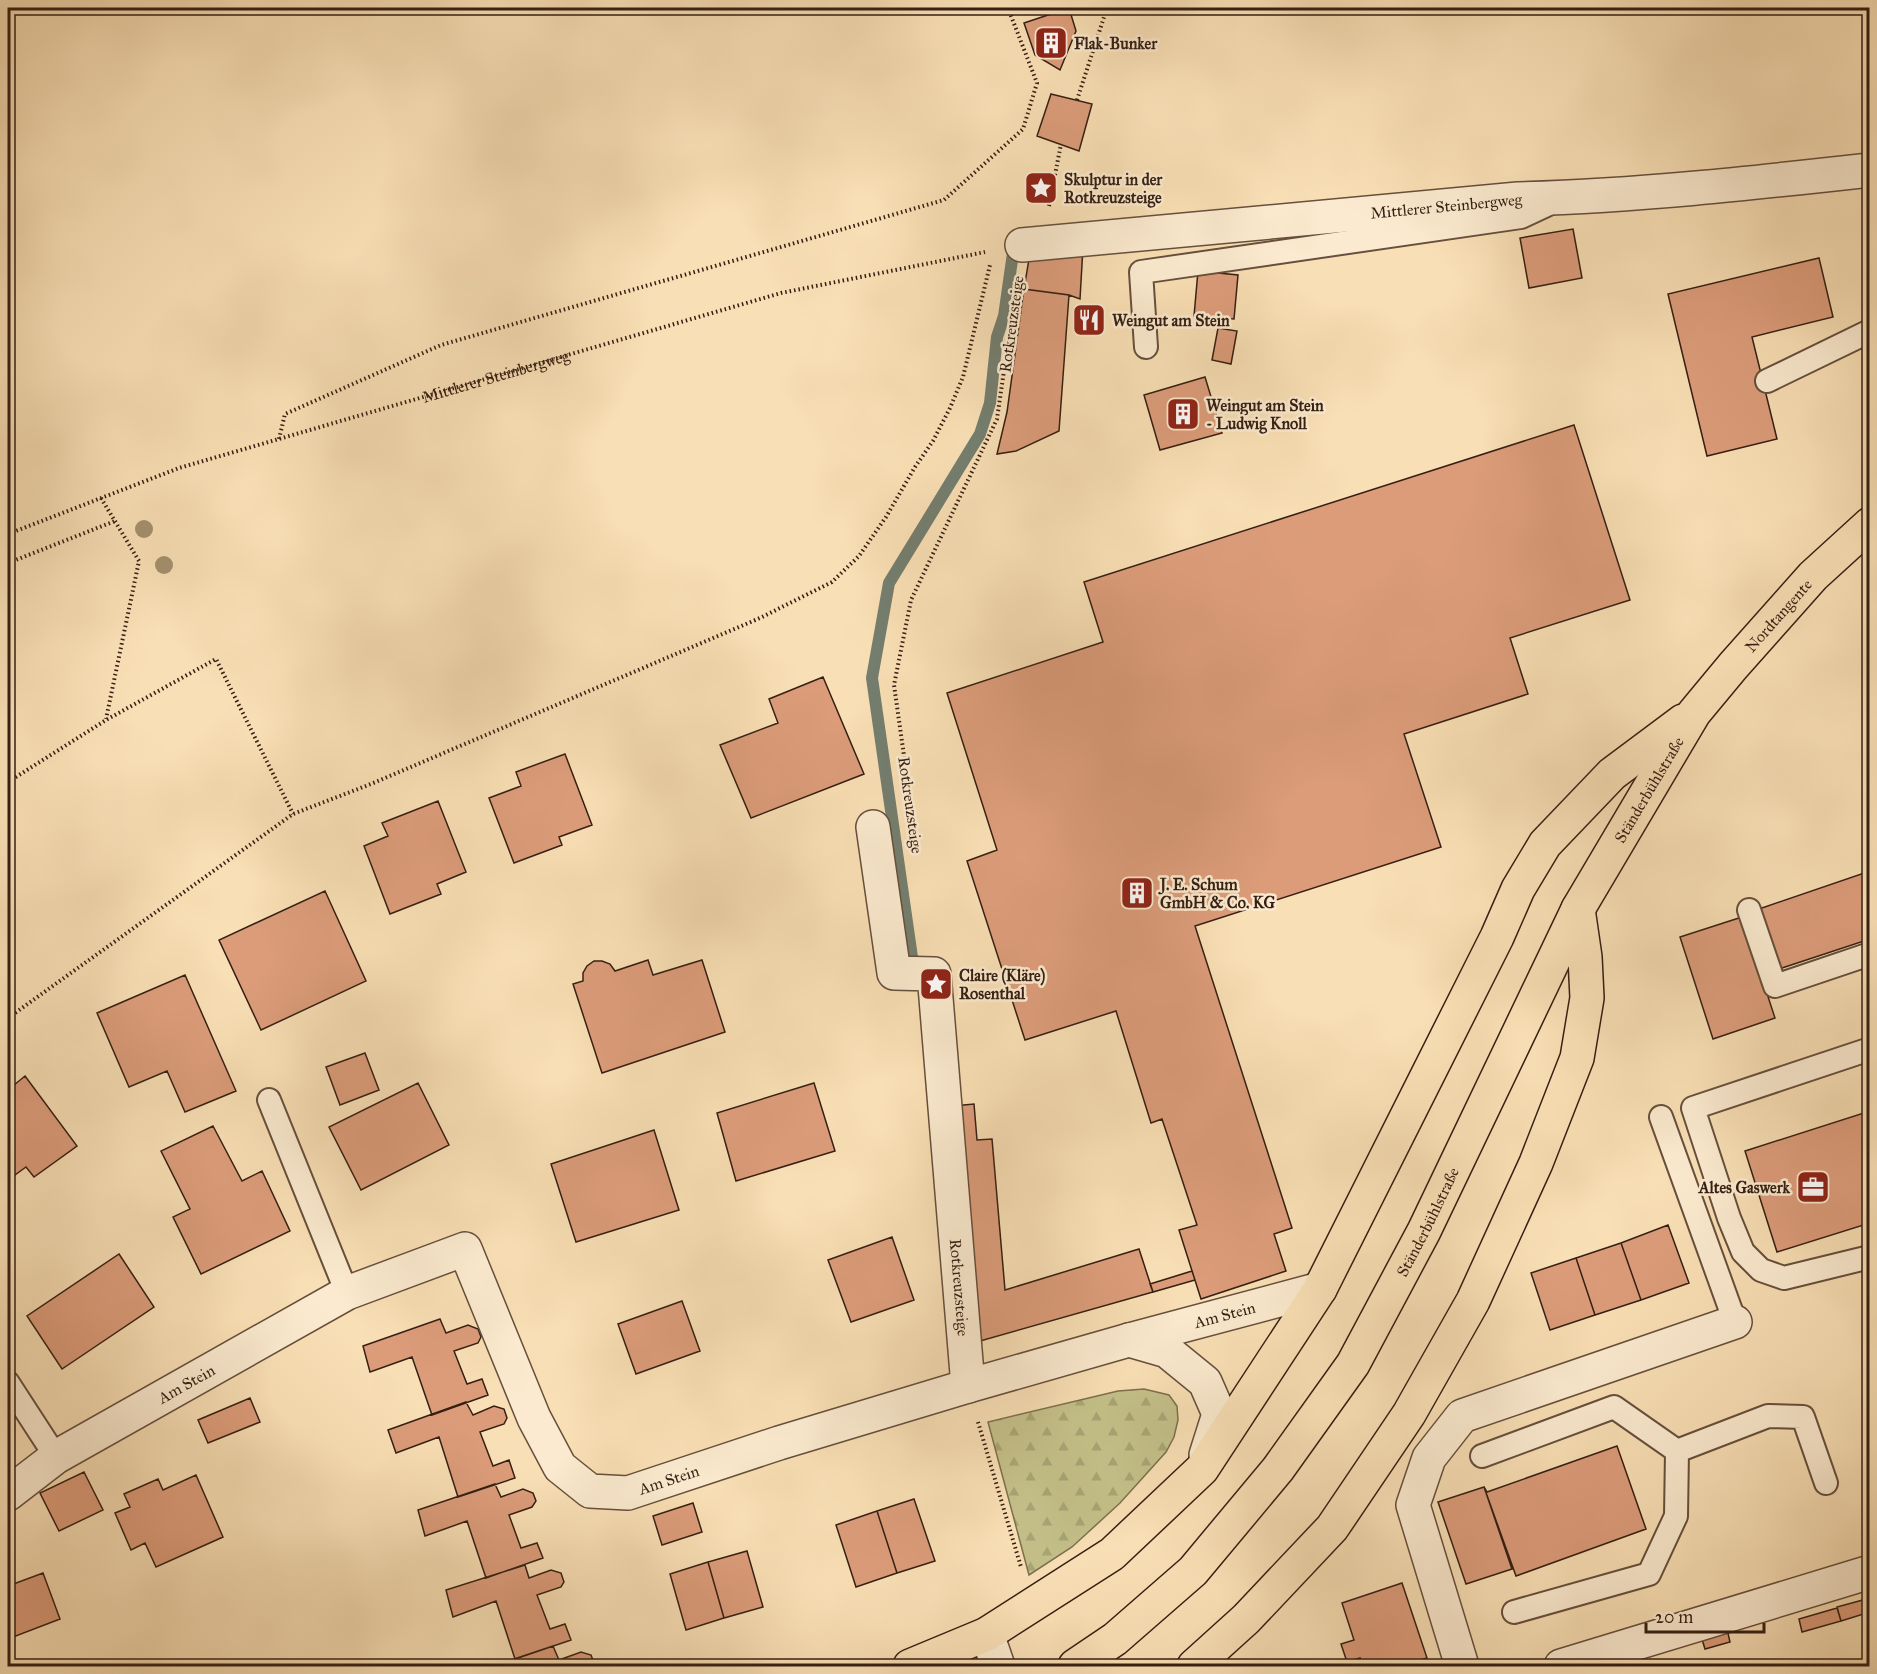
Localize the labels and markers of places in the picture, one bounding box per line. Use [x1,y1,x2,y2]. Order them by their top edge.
building icon: Flak-Bunker [1033,25,1069,61]
place label: Flak-Bunker [1074,34,1158,53]
place icon: Skulptur in der Rotkreuzsteige [1023,170,1059,206]
place label: Skulptur in der Rotkreuzsteige [1064,170,1163,208]
restaurant icon: Weingut am Stein [1071,302,1107,338]
place label: Weingut am Stein [1112,311,1230,331]
building icon: Weingut am Stein - Ludwig Knoll [1165,396,1201,432]
place label: Weingut am Stein - Ludwig Knoll [1206,396,1324,434]
building icon: J. E. Schum GmbH & Co. KG [1119,875,1155,911]
place label: J. E. Schum GmbH & Co. KG [1158,875,1276,912]
place icon: Claire (Kläre) Rosenthal [918,966,954,1002]
place label: Claire (Kläre) Rosenthal [959,966,1046,1003]
office icon: Altes Gaswerk [1795,1169,1831,1205]
place label: Altes Gaswerk [1698,1178,1791,1197]

